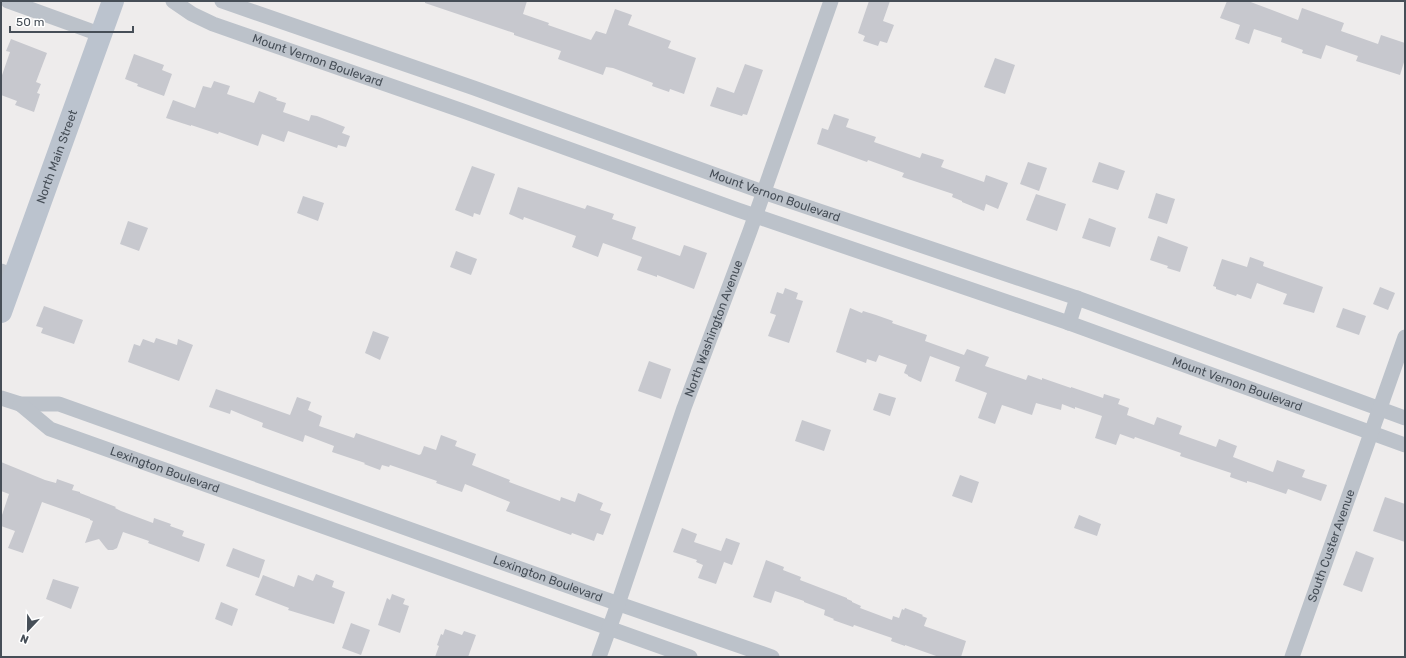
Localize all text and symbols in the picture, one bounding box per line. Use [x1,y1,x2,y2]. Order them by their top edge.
scale bar [10,8,133,34]
text: 50 m [16,15,44,29]
street label: Mount Vernon Boulevard [250,31,385,90]
street label: North Main Street [34,108,80,206]
street label: Mount Vernon Boulevard [708,166,842,225]
street label: North Washington Avenue [682,258,746,399]
street label: Mount Vernon Boulevard [1170,354,1304,414]
street label: Lexington Boulevard [108,444,221,496]
street label: South Custer Avenue [1305,487,1358,604]
street label: Lexington Boulevard [491,553,604,605]
north arrow [8,610,48,650]
text: N [18,631,31,646]

